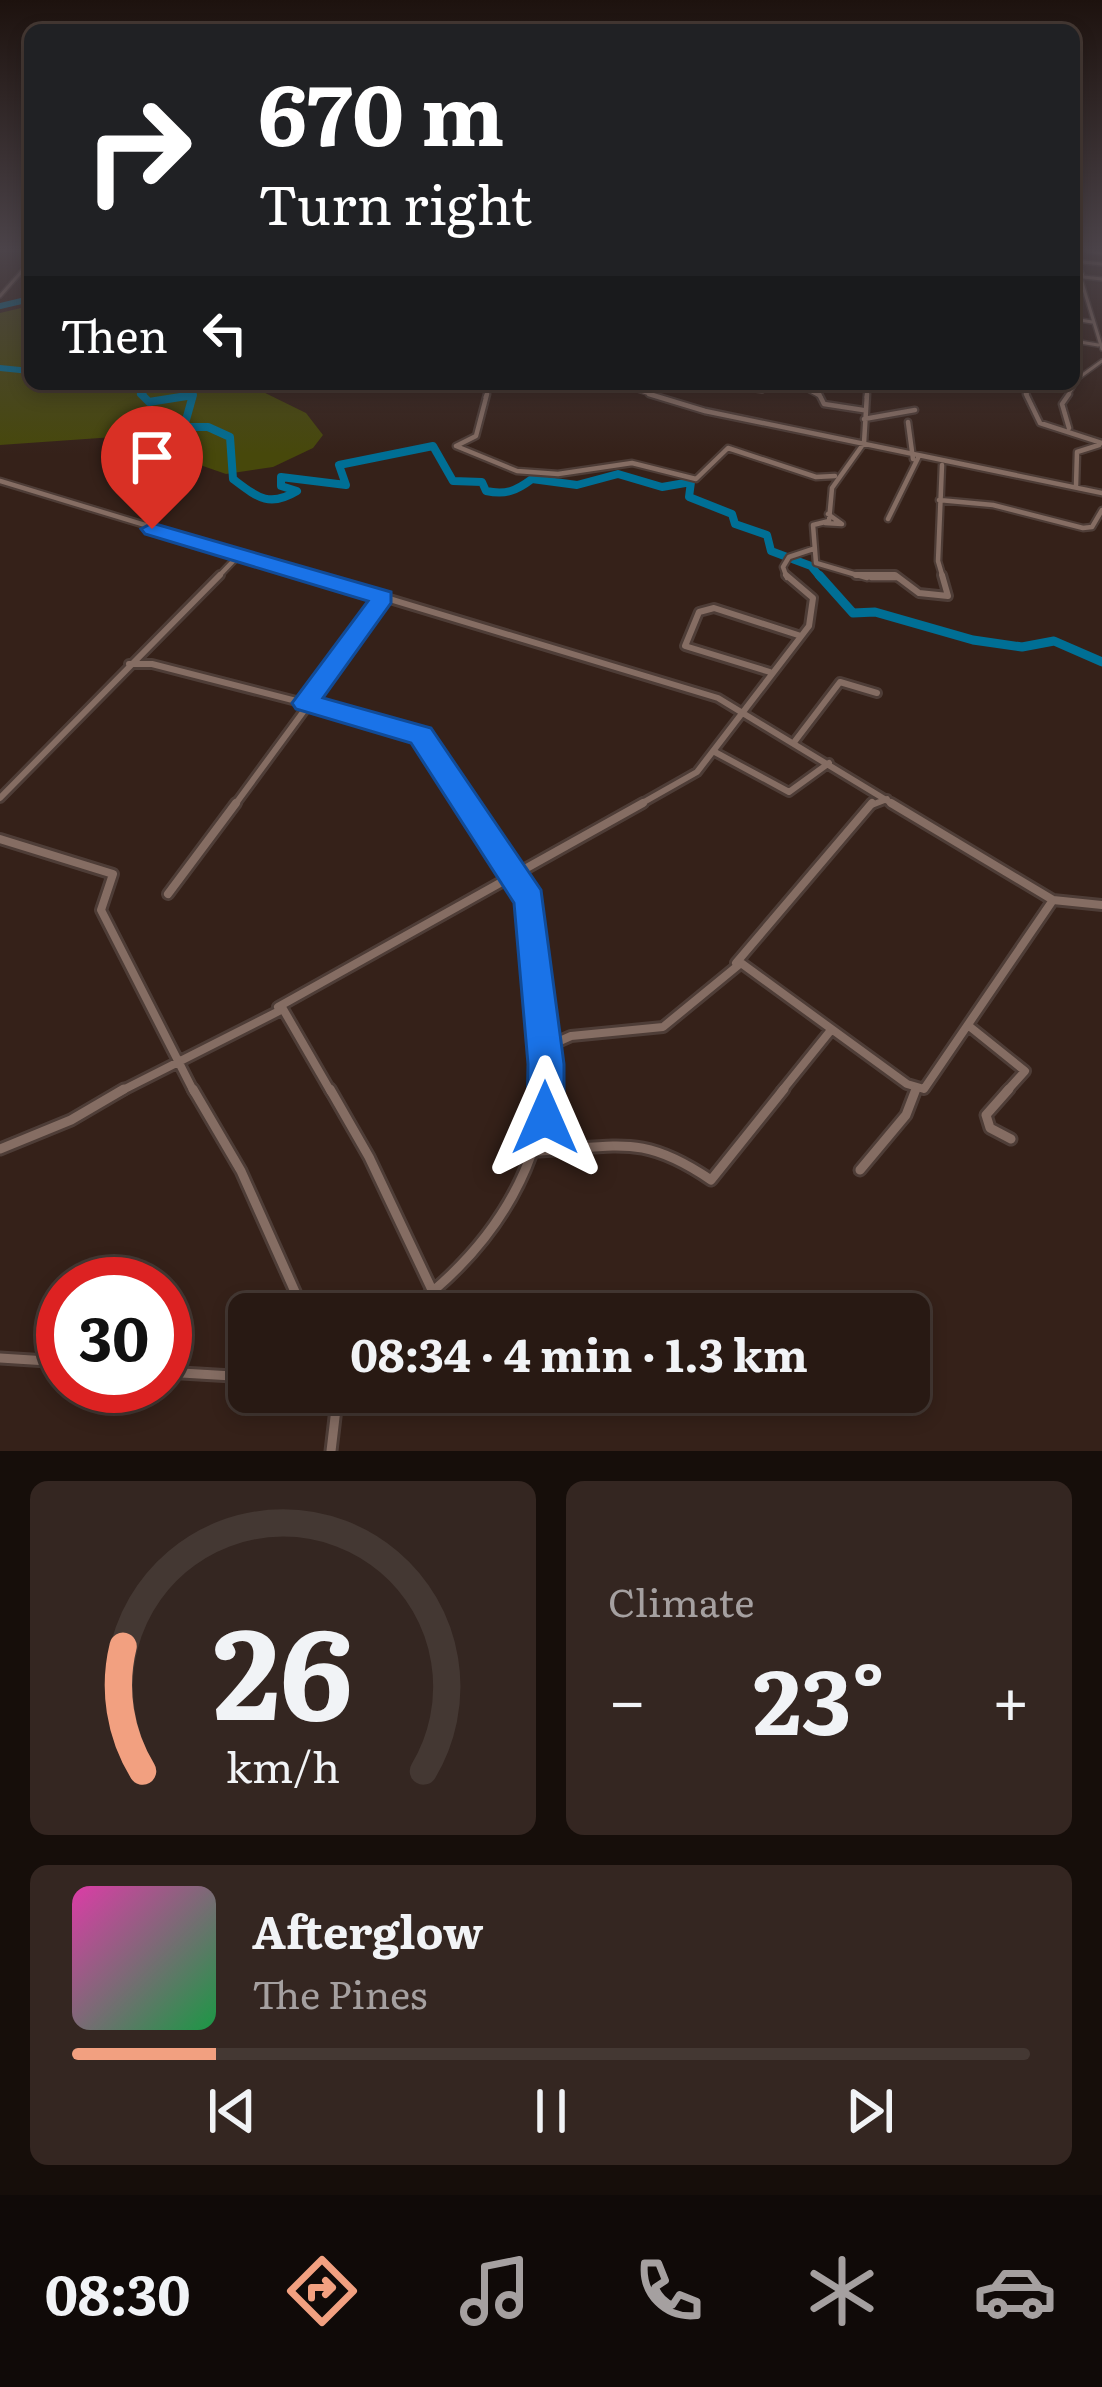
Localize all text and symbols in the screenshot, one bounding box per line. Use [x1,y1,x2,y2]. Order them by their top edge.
text: 670 m [258,47,505,172]
icon: right [60,72,216,228]
text: Turn right [258,161,532,242]
text: Then [60,300,168,367]
icon: left [192,300,258,366]
pin [101,406,203,529]
icon: arrive [119,424,185,490]
position arrow [482,1055,608,1181]
speed limit sign: 30 [36,1257,192,1413]
text: 08:34 · 4 min · 1.3 km [350,1319,808,1386]
text: Climate [608,1571,754,1629]
text: 26 [213,1573,353,1758]
text: 23° [753,1629,885,1763]
text: − [608,1647,646,1745]
text: + [992,1647,1030,1745]
text: km/h [226,1733,340,1796]
text: Afterglow [252,1896,483,1963]
text: The Pines [252,1963,427,2021]
icon: previous [199,2078,265,2144]
icon: pause [518,2078,584,2144]
icon: next [837,2078,903,2144]
icon: directions [280,2249,364,2333]
icon: music [453,2249,537,2333]
icon: phone [627,2249,711,2333]
icon: climate [800,2249,884,2333]
icon: car [973,2249,1057,2333]
text: 08:30 [45,2251,191,2332]

